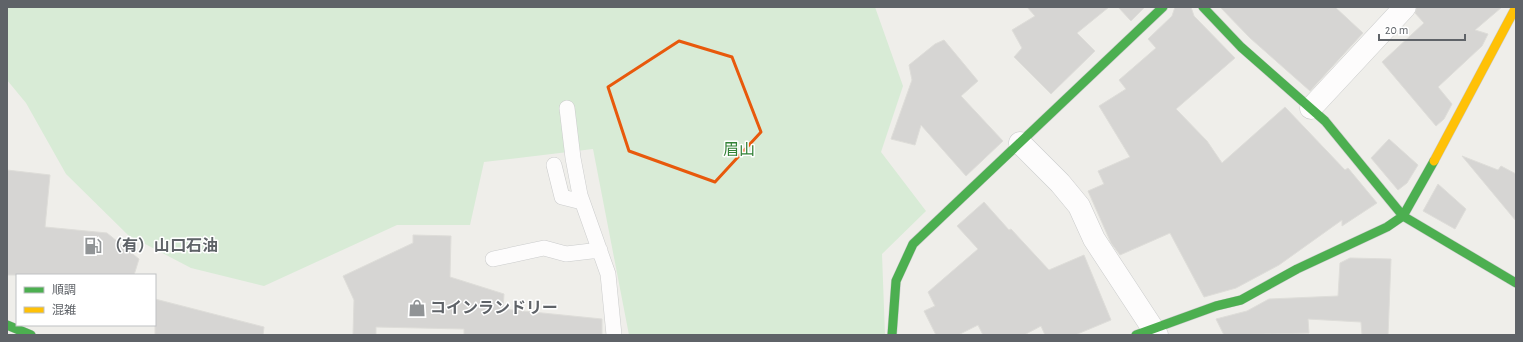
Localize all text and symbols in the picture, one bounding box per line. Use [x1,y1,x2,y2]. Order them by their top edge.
scale bar [1379,16,1465,42]
text: 20 m [1385,24,1408,36]
park label: 眉山 [723,142,755,158]
fuel station icon: （有）山口石油 [83,236,103,256]
place label: （有）山口石油 [106,237,218,254]
legend [16,274,156,326]
text: 順調 [52,284,76,296]
shop icon: コインランドリー [407,298,427,318]
place label: コインランドリー [430,300,558,316]
text: 混雑 [52,303,76,316]

